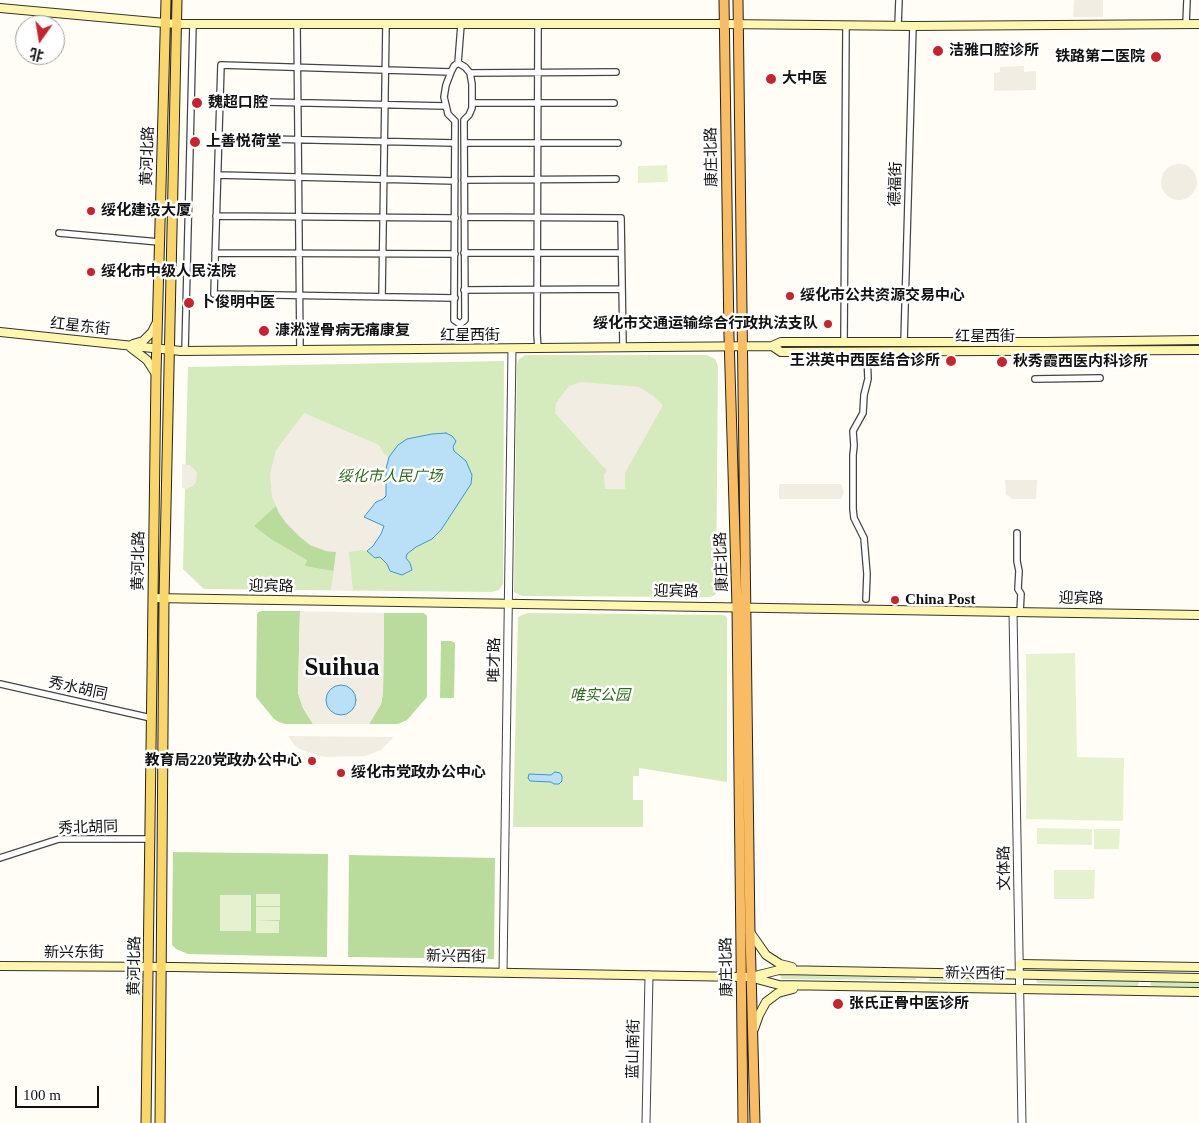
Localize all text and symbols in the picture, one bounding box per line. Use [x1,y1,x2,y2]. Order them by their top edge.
north arrow [15,15,65,65]
place label: 洁雅口腔诊所 [949,42,1039,60]
marker: 洁雅口腔诊所 [931,44,945,58]
text: 北 [28,45,45,63]
place label: 铁路第二医院 [1055,48,1145,66]
marker: 铁路第二医院 [1149,50,1163,64]
place label: 大中医 [782,70,827,88]
marker: 大中医 [764,72,778,86]
place label: 魏超口腔 [208,94,268,112]
marker: 魏超口腔 [190,96,204,110]
street label: 黄河北路 [138,126,158,186]
street label: 康庄北路 [702,127,722,187]
place label: 上善悦荷堂 [206,133,281,151]
marker: 上善悦荷堂 [188,135,202,149]
street label: 德福街 [886,161,906,207]
place label: 绥化建设大厦 [101,202,191,220]
marker: 绥化建设大厦 [85,205,97,217]
place label: 绥化市中级人民法院 [101,263,236,281]
marker: 绥化市中级人民法院 [85,266,97,278]
place label: 绥化市公共资源交易中心 [800,287,965,305]
marker: 绥化市公共资源交易中心 [784,290,796,302]
place label: 卜俊明中医 [200,294,275,312]
marker: 卜俊明中医 [182,296,196,310]
street label: 红星东街 [49,315,111,339]
place label: 绥化市交通运输综合行政执法支队 [593,315,818,333]
marker: 绥化市交通运输综合行政执法支队 [822,318,834,330]
place label: 漮淞漟骨病无痛康复 [275,322,410,340]
marker: 漮淞漟骨病无痛康复 [257,324,271,338]
street label: 红星西街 [440,327,500,345]
street label: 红星西街 [955,328,1015,346]
place label: 王洪英中西医结合诊所 [790,352,940,370]
place label: 秋秀霞西医内科诊所 [1013,353,1148,371]
marker: 王洪英中西医结合诊所 [944,354,958,368]
marker: 秋秀霞西医内科诊所 [995,355,1009,369]
park label: 绥化市人民广场 [338,468,442,486]
street label: 黄河北路 [129,531,149,591]
street label: 康庄北路 [712,532,732,592]
street label: 迎宾路 [248,578,294,596]
street label: 迎宾路 [653,583,699,601]
street label: 迎宾路 [1058,590,1104,608]
place label: China Post [905,591,975,609]
marker: China Post [889,594,901,606]
street label: 唯才路 [486,637,504,683]
district label: Suihua [304,654,380,684]
street label: 秀水胡同 [47,674,109,704]
park label: 唯实公园 [570,687,630,705]
place label: 教育局220党政办公中心 [145,752,302,770]
marker: 教育局220党政办公中心 [306,755,318,767]
place label: 绥化市党政办公中心 [351,764,486,782]
marker: 绥化市党政办公中心 [335,767,347,779]
street label: 秀北胡同 [58,818,118,838]
street label: 文体路 [996,845,1014,891]
street label: 黄河北路 [125,936,145,996]
street label: 康庄北路 [717,937,737,997]
street label: 新兴东街 [44,944,104,962]
street label: 新兴西街 [426,947,486,967]
street label: 新兴西街 [945,964,1005,984]
place label: 张氏正骨中医诊所 [849,995,969,1013]
marker: 张氏正骨中医诊所 [831,997,845,1011]
street label: 蓝山南街 [624,1019,644,1079]
scale bar [18,1076,101,1108]
text: 100 m [23,1087,61,1103]

